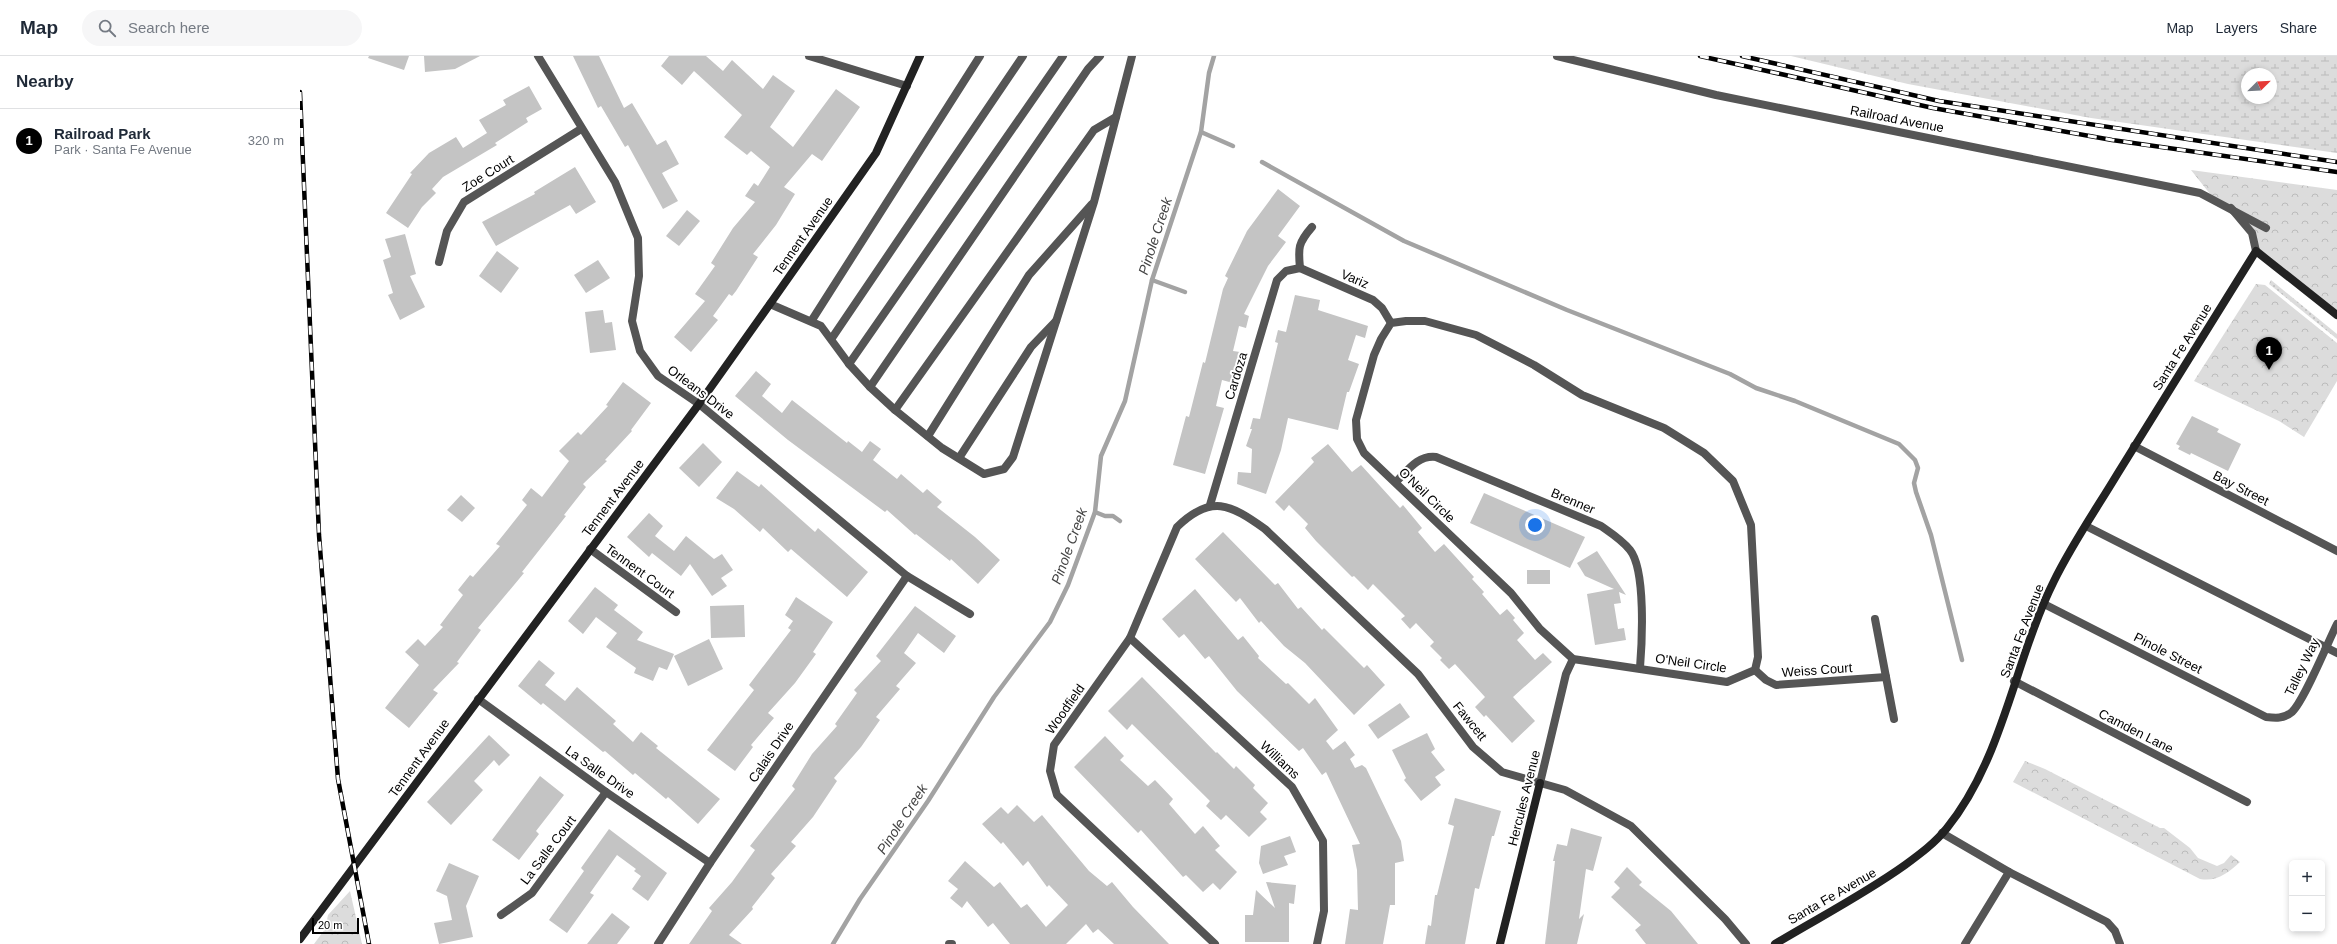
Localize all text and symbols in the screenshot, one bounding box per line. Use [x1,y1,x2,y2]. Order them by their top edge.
search box [82,10,362,46]
text: Map [20,17,58,38]
icon: search [96,17,118,39]
text: Search here [128,19,210,36]
text: Map [2166,20,2194,36]
text: Layers [2216,20,2258,36]
text: Share [2280,20,2317,36]
north arrow [2241,68,2277,104]
text: Nearby [16,72,74,91]
street label: Railroad Avenue [1849,103,1945,135]
text: Railroad Park [54,125,151,142]
text: 1 [25,133,33,148]
text: 320 m [248,133,284,148]
text: Park · Santa Fe Avenue [54,142,192,157]
street label: Zoe Court [460,151,517,195]
street label: Tennent Avenue [770,194,836,278]
water label: Pinole Creek [1135,194,1175,277]
street label: Variz [1339,266,1371,292]
street label: Santa Fe Avenue [2149,301,2215,393]
pin: 1 [2256,337,2282,370]
street label: Cardoza [1222,350,1251,402]
street label: Orleans Drive [665,362,737,422]
street label: Tennent Avenue [579,456,647,540]
street label: O'Neil Circle [1396,465,1458,525]
street label: Bay Street [2211,468,2272,509]
street label: Brenner [1549,485,1598,517]
water label: Pinole Creek [1048,505,1091,586]
your location [1525,515,1545,535]
street label: Tennent Court [603,541,678,601]
street label: Santa Fe Avenue [1997,582,2047,680]
street label: Pinole Street [2131,629,2205,677]
street label: Talley Way [2282,635,2323,698]
street label: O'Neil Circle [1654,651,1728,675]
street label: Weiss Court [1781,660,1853,680]
street label: Woodfield [1042,681,1088,737]
street label: Fawcett [1450,699,1490,744]
street label: Camden Lane [2096,706,2176,756]
street label: Tennent Avenue [386,716,452,800]
street label: Calais Drive [745,719,797,785]
street label: Williams [1257,738,1303,782]
street label: La Salle Drive [563,743,637,801]
street label: Hercules Avenue [1505,749,1543,847]
water label: Pinole Creek [873,780,931,857]
street label: La Salle Court [517,812,579,887]
map controls [2289,860,2325,932]
button: + [2289,860,2325,896]
street label: Santa Fe Avenue [1785,865,1879,927]
button: − [2289,896,2325,932]
scale bar [312,916,359,935]
text: 20 m [318,919,342,931]

